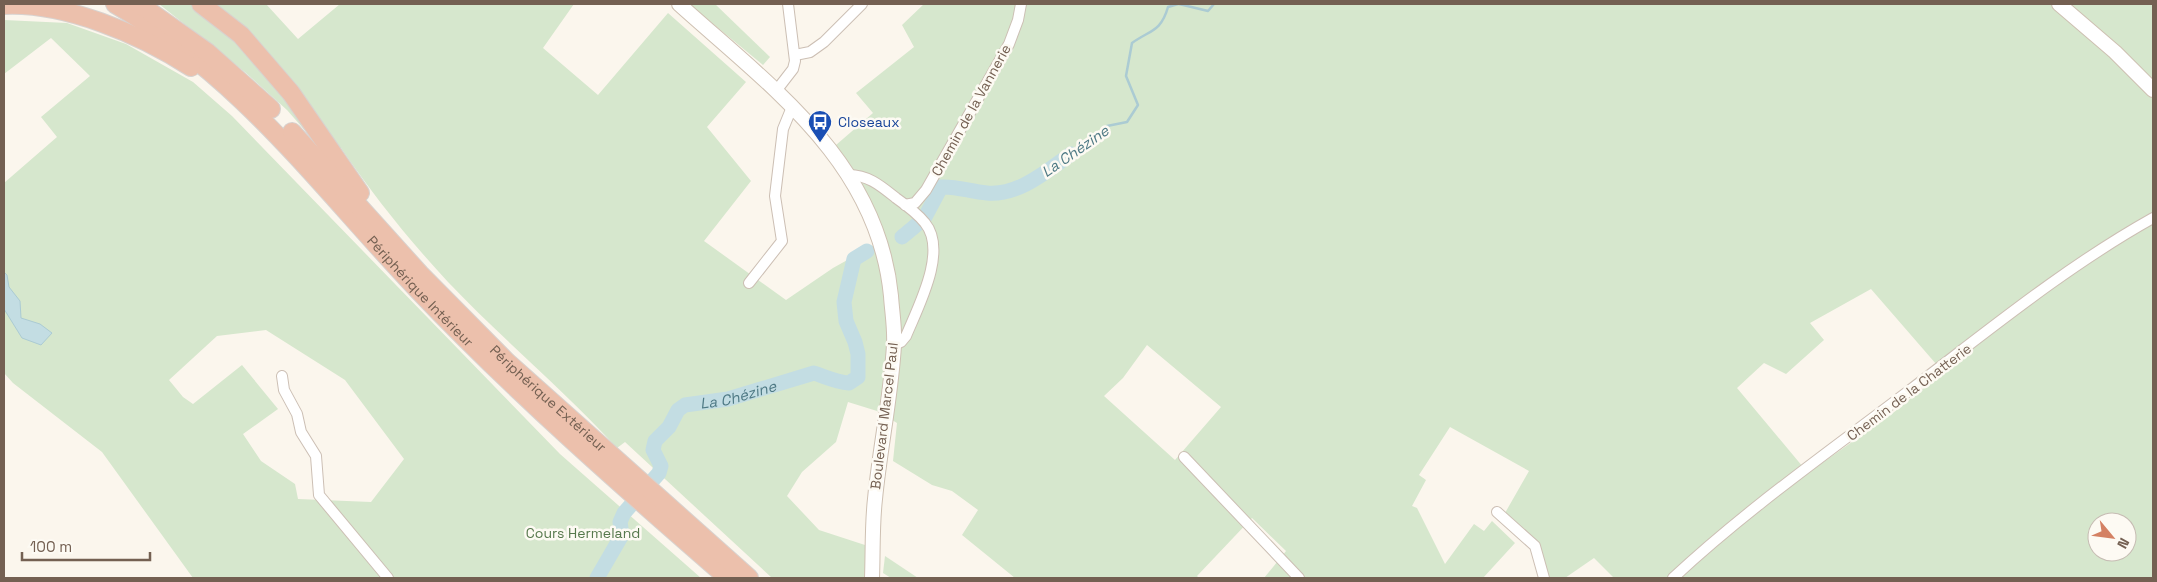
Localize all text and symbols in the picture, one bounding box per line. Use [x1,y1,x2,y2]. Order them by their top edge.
street label: Chemin de la Vannerie [927,41,1015,179]
bus stop icon: Closeaux [807,109,833,143]
place label: Closeaux [838,113,899,131]
water label: La Chézine [1038,120,1113,181]
street label: Périphérique Intérieur [363,232,477,350]
street label: Chemin de la Chatterie [1843,339,1975,445]
street label: Périphérique Extérieur [486,341,610,456]
street label: Boulevard Marcel Paul [866,341,902,491]
water label: La Chézine [699,375,779,412]
north arrow [2087,512,2137,562]
park label: Cours Hermeland [526,524,640,542]
scale bar [22,530,150,562]
text: N [2113,535,2134,552]
text: 100 m [30,537,72,556]

